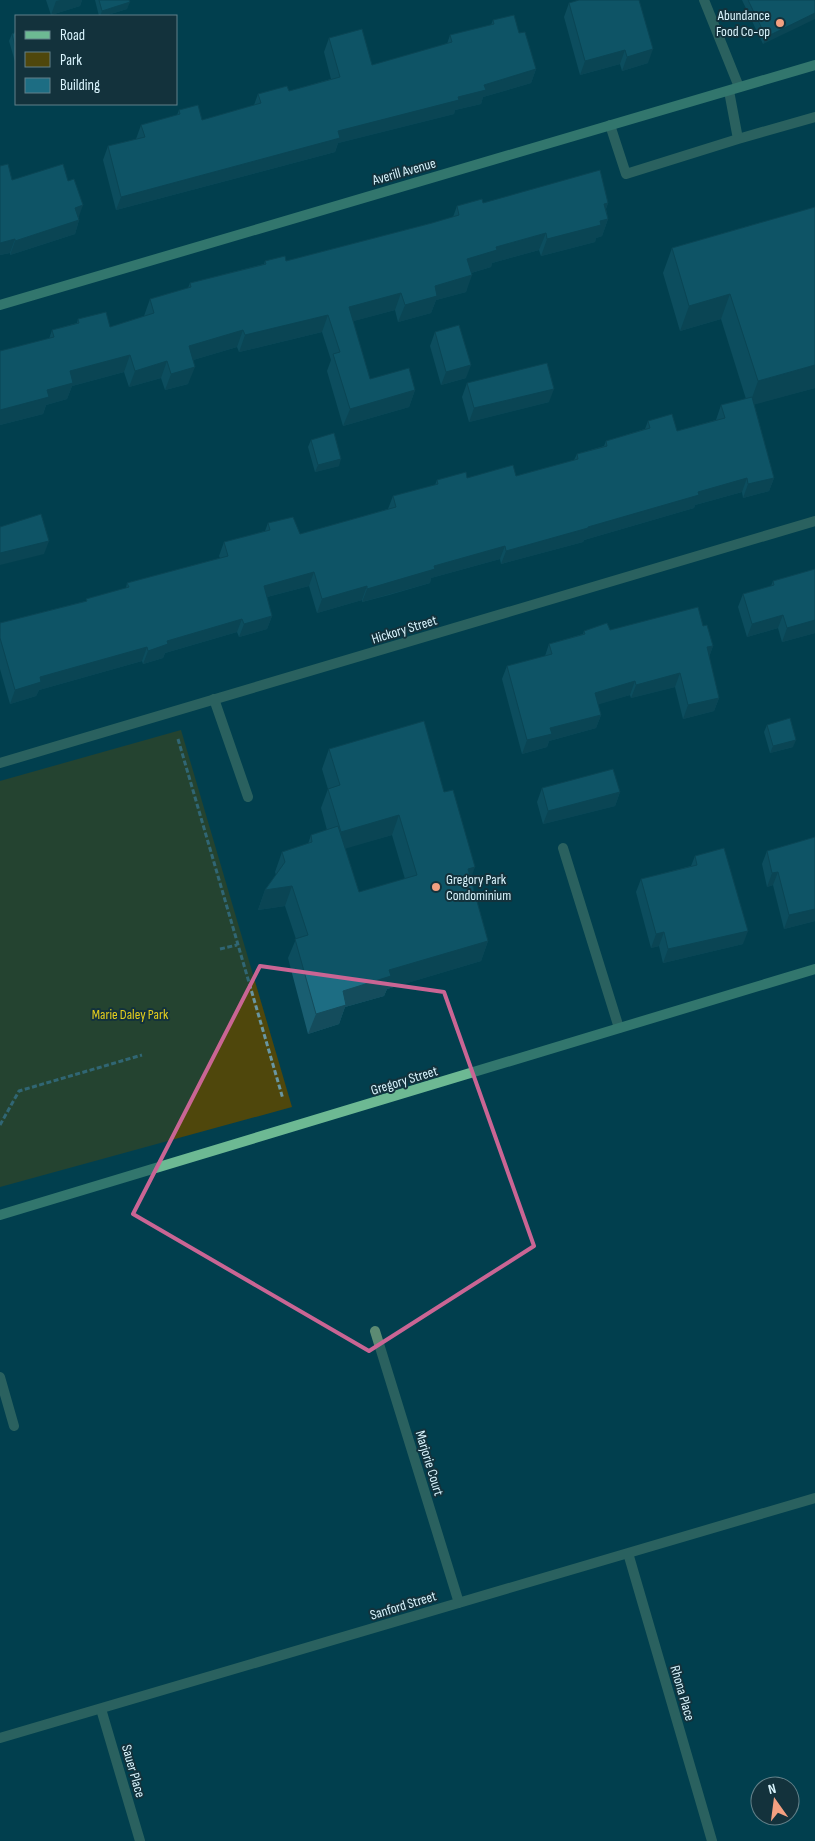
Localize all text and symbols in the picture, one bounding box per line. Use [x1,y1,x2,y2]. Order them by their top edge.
place label: Abundance Food Co-op [716,7,770,40]
legend [15,15,178,105]
marker: Abundance Food Co-op [774,17,786,29]
text: Road [60,26,85,45]
text: Park [60,51,82,70]
text: Building [60,76,100,95]
street label: Averill Avenue [370,154,438,189]
street label: Hickory Street [369,611,439,647]
place label: Gregory Park Condominium [446,871,511,904]
marker: Gregory Park Condominium [430,881,442,893]
park label: Marie Daley Park [92,1006,169,1023]
street label: Gregory Street [369,1062,440,1099]
street label: Marjorie Court [412,1428,447,1498]
street label: Sanford Street [368,1587,438,1624]
street label: Rhona Place [666,1663,699,1723]
street label: Sauer Place [118,1743,149,1800]
north arrow [750,1776,800,1826]
text: N [766,1780,778,1798]

